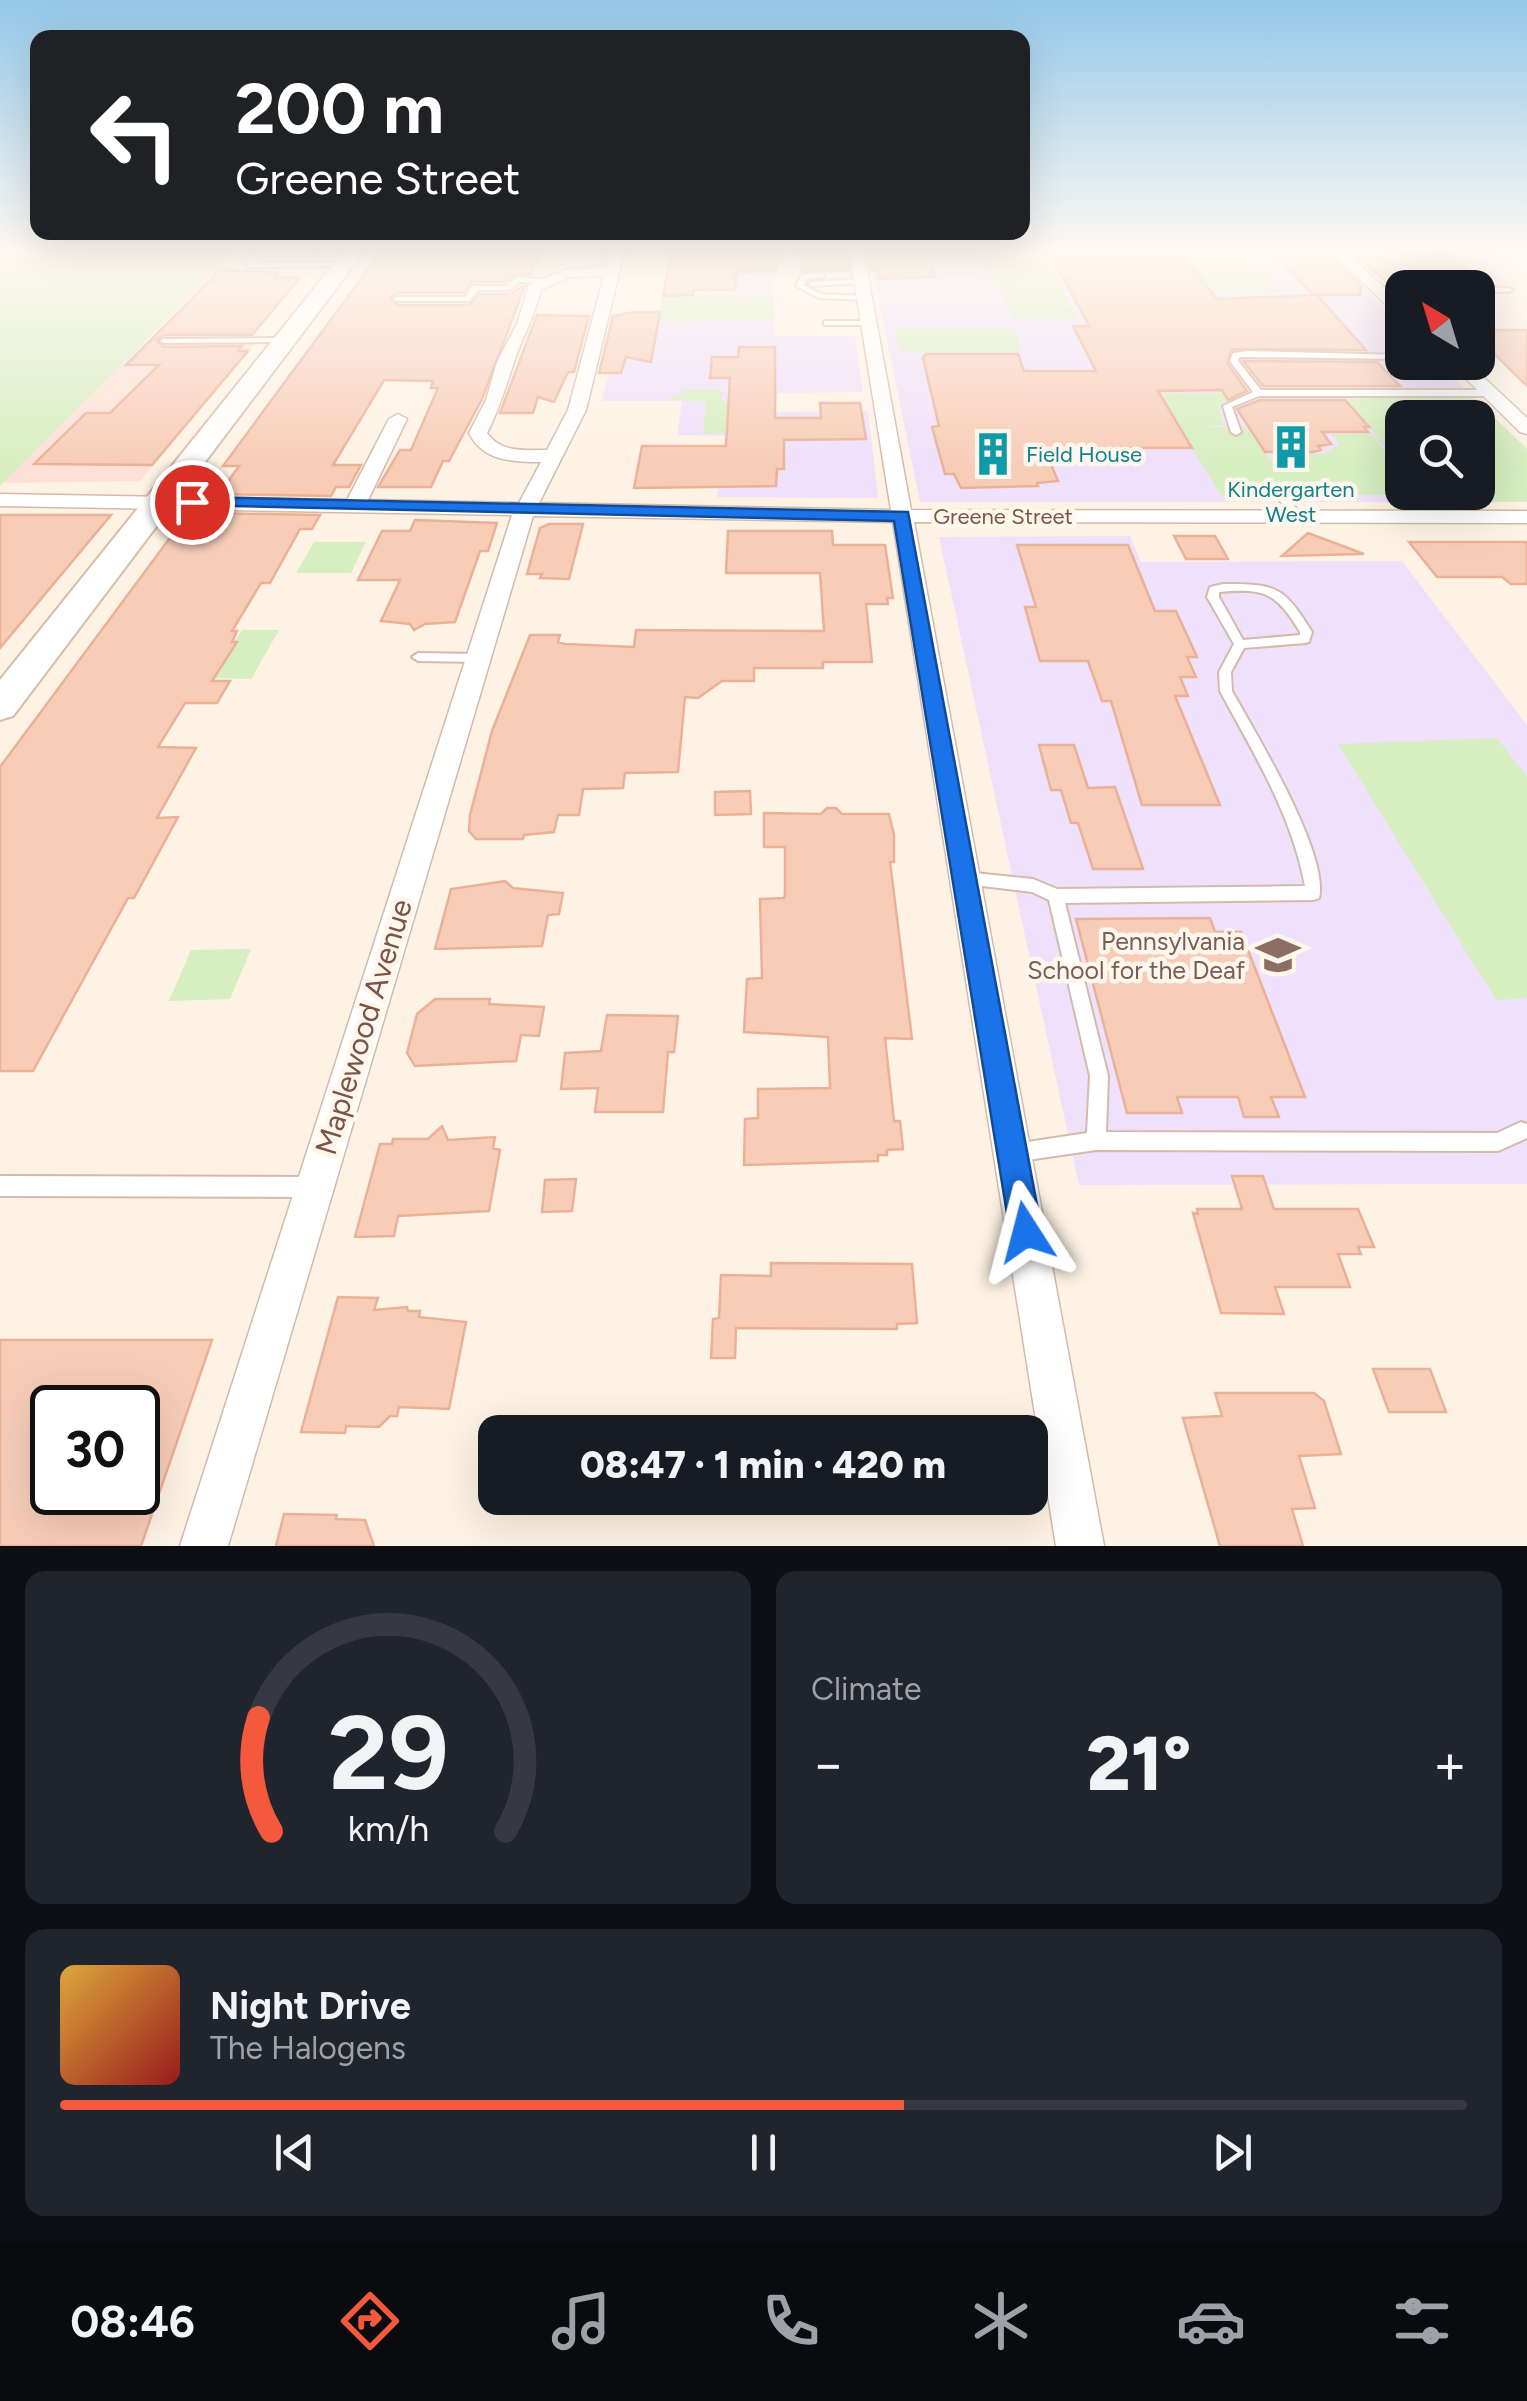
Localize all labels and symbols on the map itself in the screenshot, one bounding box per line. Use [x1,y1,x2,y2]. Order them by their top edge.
north arrow [1385,270,1495,380]
building icon: Kindergarten West [1267,423,1315,471]
building icon: Field House [969,430,1017,478]
place label: Field House [1026,441,1142,468]
pin [150,460,235,545]
place label: Kindergarten West [1227,476,1355,528]
street label: Greene Street [933,503,1073,530]
street label: Maplewood Avenue [307,895,420,1159]
place label: Pennsylvania School for the Deaf [1027,926,1246,985]
school or university icon: Pennsylvania School for the Deaf [1254,931,1302,979]
position arrow [974,1180,1078,1284]
speed limit sign: 30 [30,1385,160,1515]

